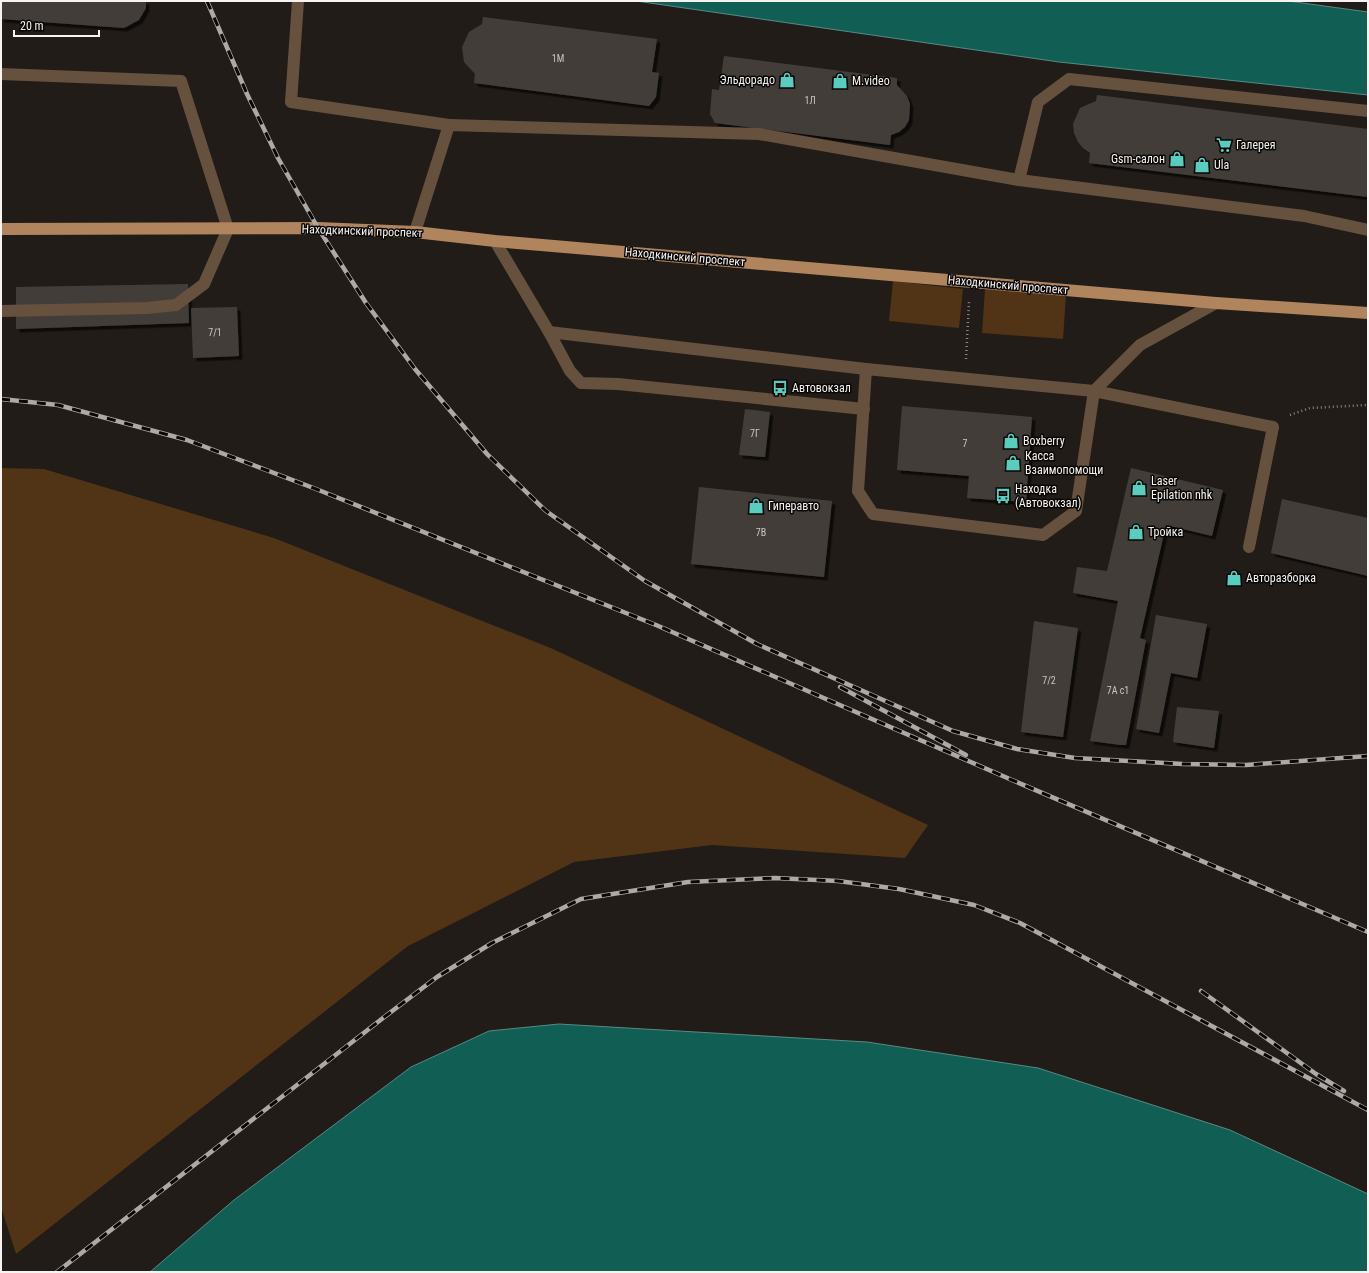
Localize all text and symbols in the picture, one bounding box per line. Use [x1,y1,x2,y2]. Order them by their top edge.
scale bar [14,12,99,38]
text: 20 m [20,19,44,33]
house number: 1М [552,53,564,64]
shop icon: Эльдорадо [778,71,796,89]
shop icon: M.video [831,72,849,90]
place label: Эльдорадо [720,73,775,87]
place label: M.video [852,74,890,88]
house number: 1Л [804,95,816,106]
supermarket icon: Галерея [1215,136,1233,154]
place label: Галерея [1236,138,1275,152]
shop icon: Gsm-салон [1168,150,1186,168]
place label: Gsm-салон [1111,152,1165,166]
shop icon: Ula [1193,156,1211,174]
place label: Ula [1214,158,1229,172]
street label: Находкинский проспект [301,222,423,240]
street label: Находкинский проспект [624,245,746,269]
street label: Находкинский проспект [947,273,1069,297]
house number: 7/1 [208,327,222,338]
bus stop icon: Автовокзал [771,379,789,397]
place label: Автовокзал [792,381,851,395]
house number: 7Г [750,428,760,439]
shop icon: Boxberry [1002,432,1020,450]
place label: Boxberry [1023,434,1065,448]
house number: 7 [963,438,968,449]
place label: Касса Взаимопомощи [1025,449,1103,477]
shop icon: Касса Взаимопомощи [1004,454,1022,472]
place label: Laser Epilation nhk [1151,474,1213,502]
shop icon: Laser Epilation nhk [1130,479,1148,497]
place label: Находка (Автовокзал) [1015,482,1081,510]
bus stop icon: Находка (Автовокзал) [994,487,1012,505]
shop icon: Гиперавто [747,497,765,515]
place label: Гиперавто [768,499,819,513]
shop icon: Тройка [1127,523,1145,541]
place label: Тройка [1148,525,1183,539]
house number: 7В [756,527,766,538]
shop icon: Авторазборка [1225,569,1243,587]
place label: Авторазборка [1246,571,1316,585]
house number: 7/2 [1042,675,1056,686]
house number: 7А с1 [1107,685,1129,696]

